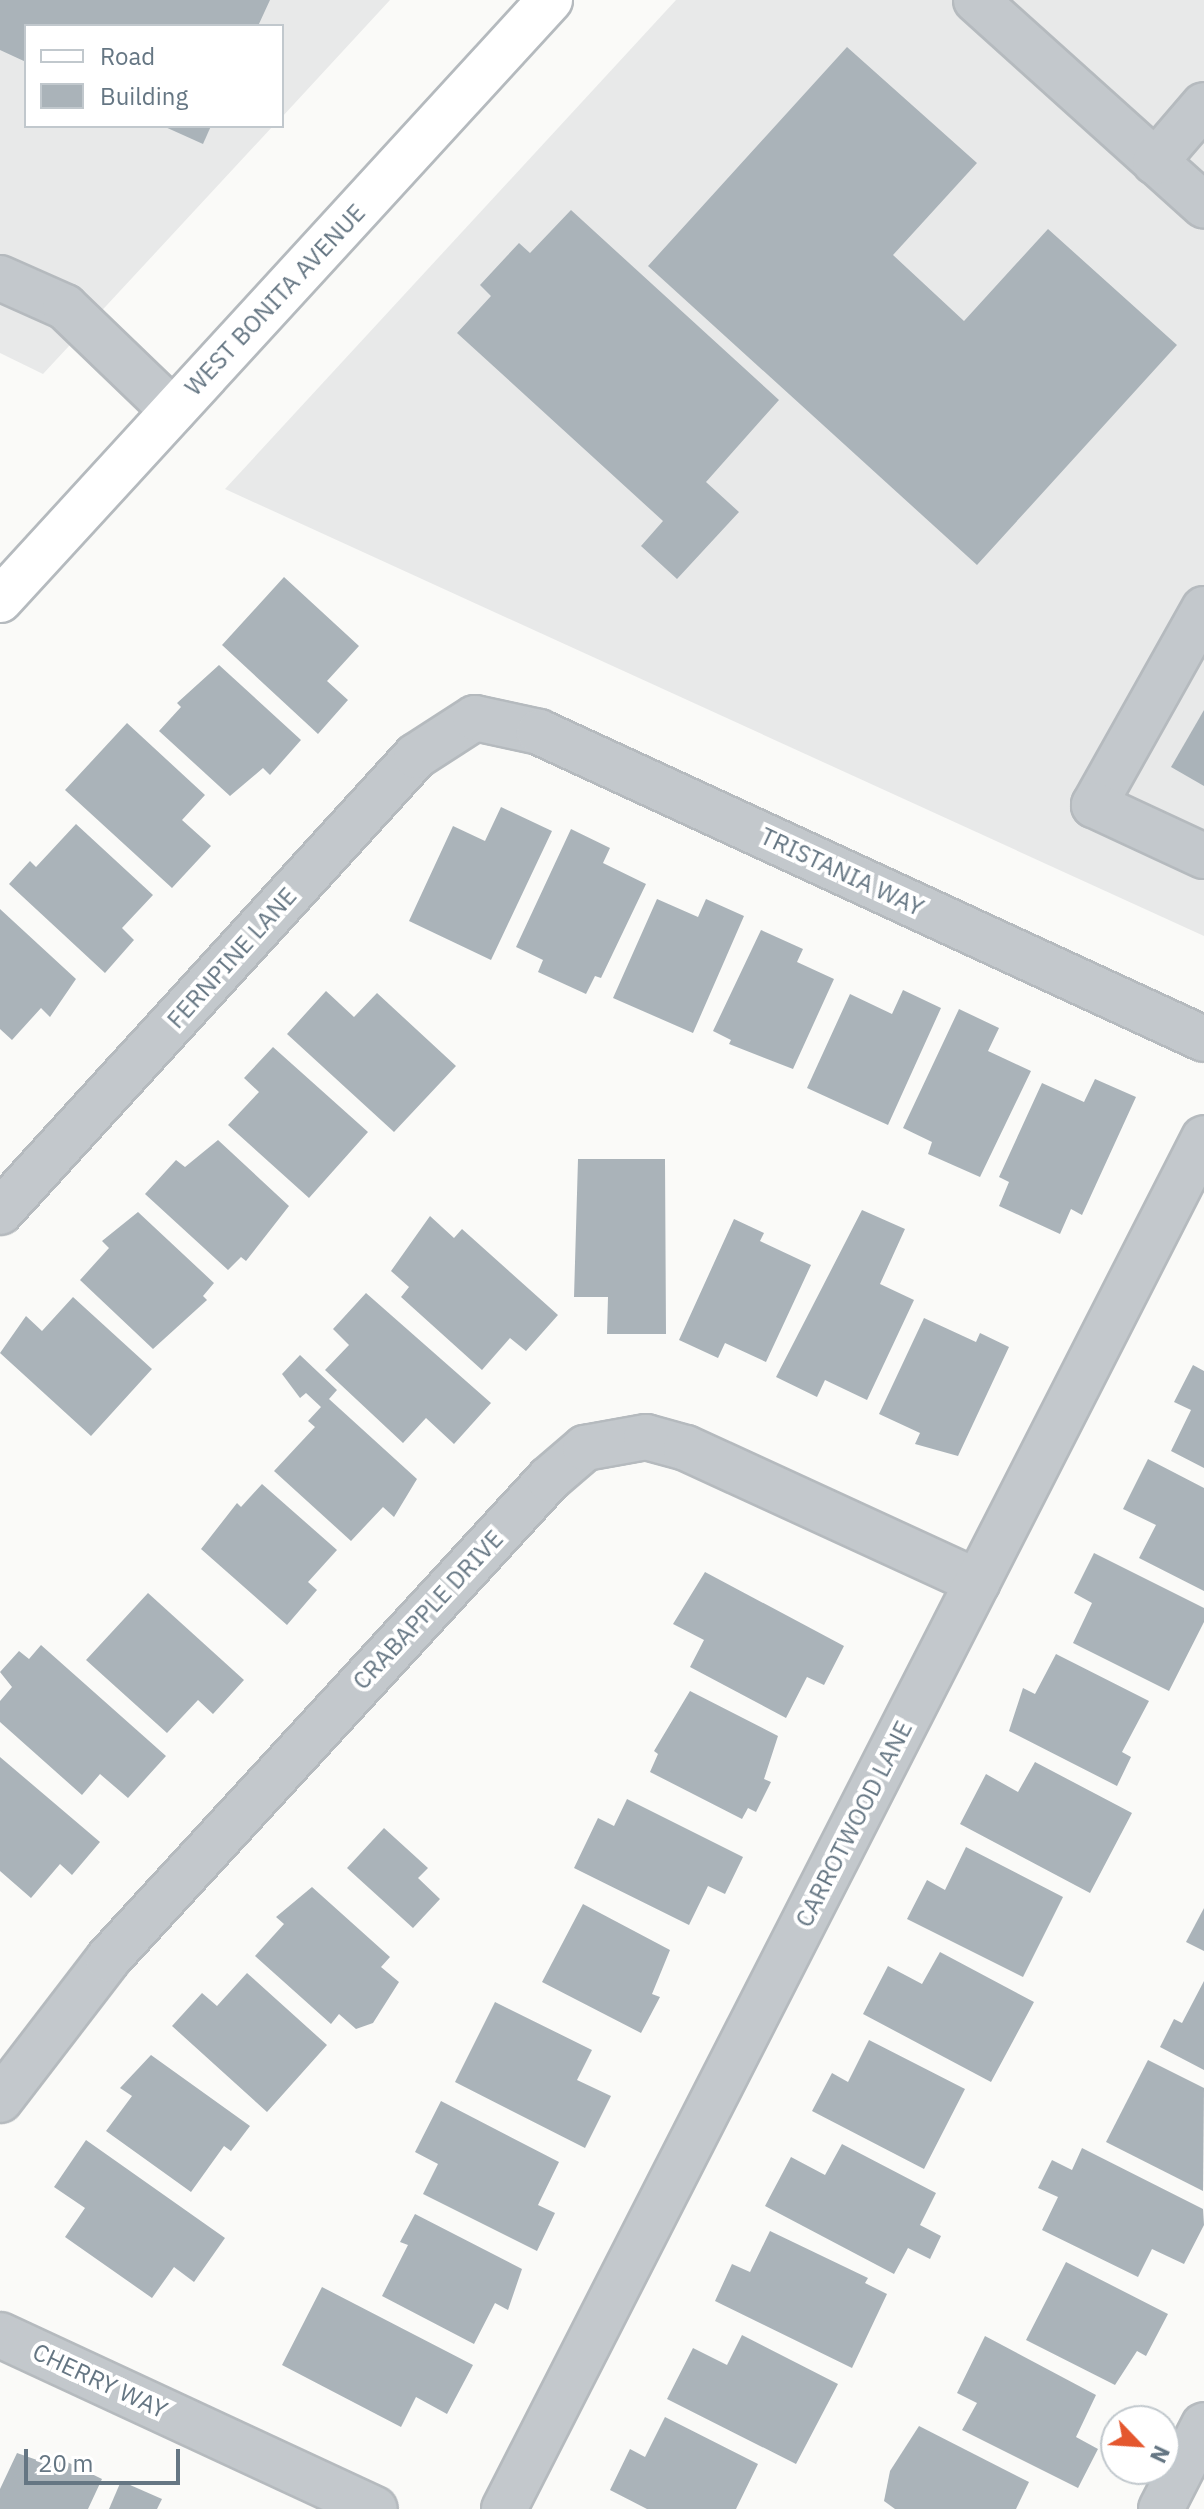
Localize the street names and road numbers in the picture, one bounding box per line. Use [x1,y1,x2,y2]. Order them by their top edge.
street label: WEST BONITA AVENUE [179,198,371,402]
street label: TRISTANIA WAY [756,822,928,922]
street label: FERNPINE LANE [161,882,303,1034]
street label: CRABAPPLE DRIVE [347,1525,509,1695]
street label: CARROTWOOD LANE [790,1716,918,1932]
street label: CHERRY WAY [28,2337,172,2425]

